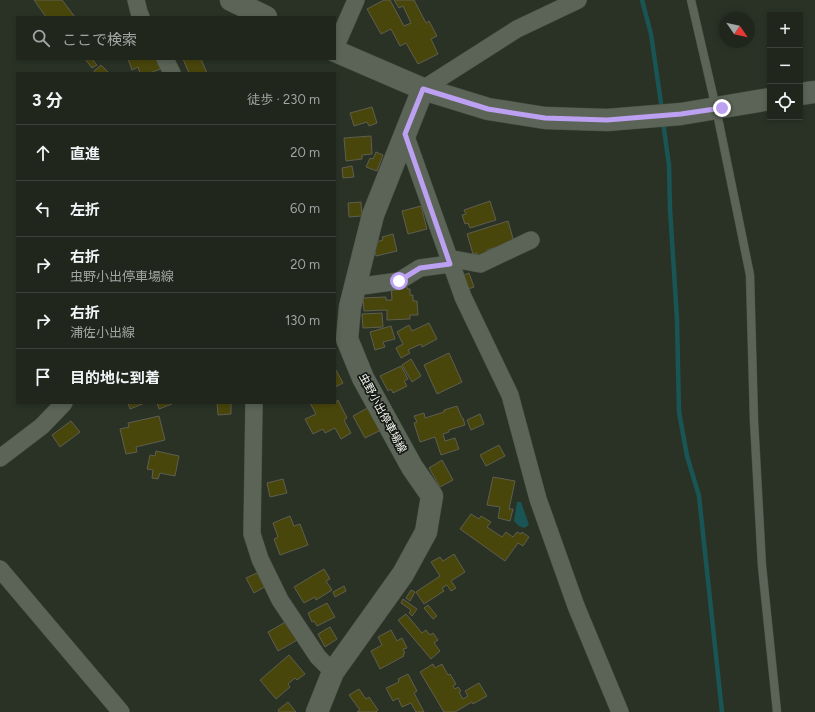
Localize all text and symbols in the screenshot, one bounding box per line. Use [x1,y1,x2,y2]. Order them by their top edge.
north arrow [719,12,755,48]
map controls [767,12,803,120]
button: + [767,12,803,48]
search box [16,16,336,60]
icon: search [30,27,52,49]
text: ここで検索 [62,31,137,49]
button: − [767,48,803,84]
button: locate [767,84,803,120]
text: 3 分 [32,90,63,110]
text: 徒歩 · 230 m [247,92,320,107]
route end [713,99,731,117]
icon: ahead [32,142,54,164]
text: 直進 [70,145,100,163]
text: 20 m [290,145,320,160]
icon: left [32,198,54,220]
text: 左折 [70,201,100,219]
text: 60 m [290,201,320,216]
text: 右折 [70,248,100,266]
icon: right [32,254,54,276]
text: 20 m [290,257,320,272]
text: 虫野小出停車場線 [70,269,174,284]
route start [390,272,408,290]
text: 右折 [70,304,100,322]
icon: right [32,310,54,332]
text: 130 m [285,313,320,328]
text: 浦佐小出線 [70,325,135,340]
icon: arrive [32,366,54,388]
text: 目的地に到着 [70,369,160,387]
street label: 虫野小出停車場線 [356,371,409,455]

